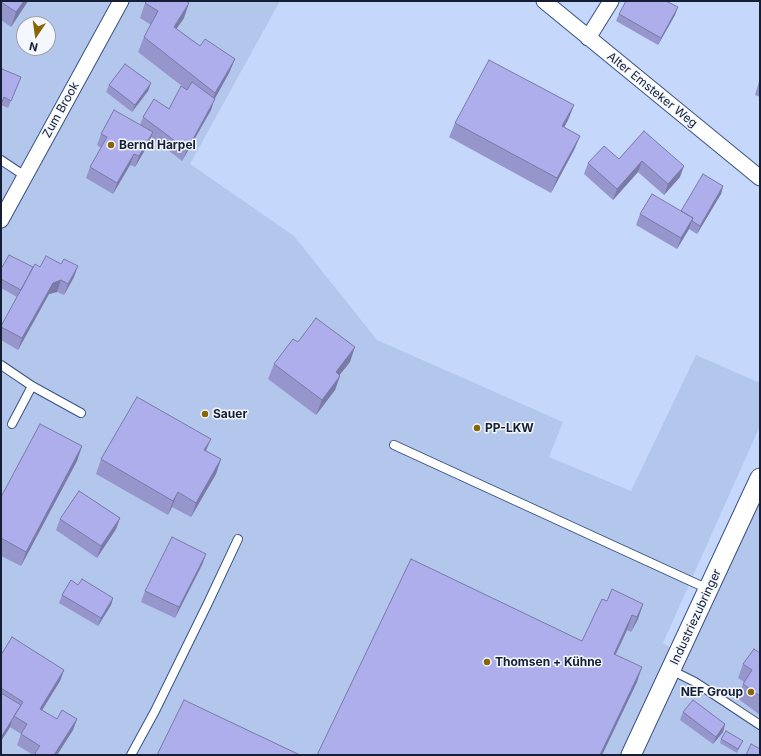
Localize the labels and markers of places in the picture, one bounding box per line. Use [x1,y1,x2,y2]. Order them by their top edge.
place label: Bernd Harpel [119,138,196,152]
marker: Bernd Harpel [106,140,116,150]
place label: Sauer [213,407,247,421]
marker: Sauer [200,409,210,419]
place label: PP-LKW [485,421,534,435]
marker: PP-LKW [472,423,482,433]
place label: Thomsen + Kühne [495,655,602,669]
marker: Thomsen + Kühne [482,657,492,667]
place label: NEF Group [681,685,743,699]
marker: NEF Group [746,687,756,697]

